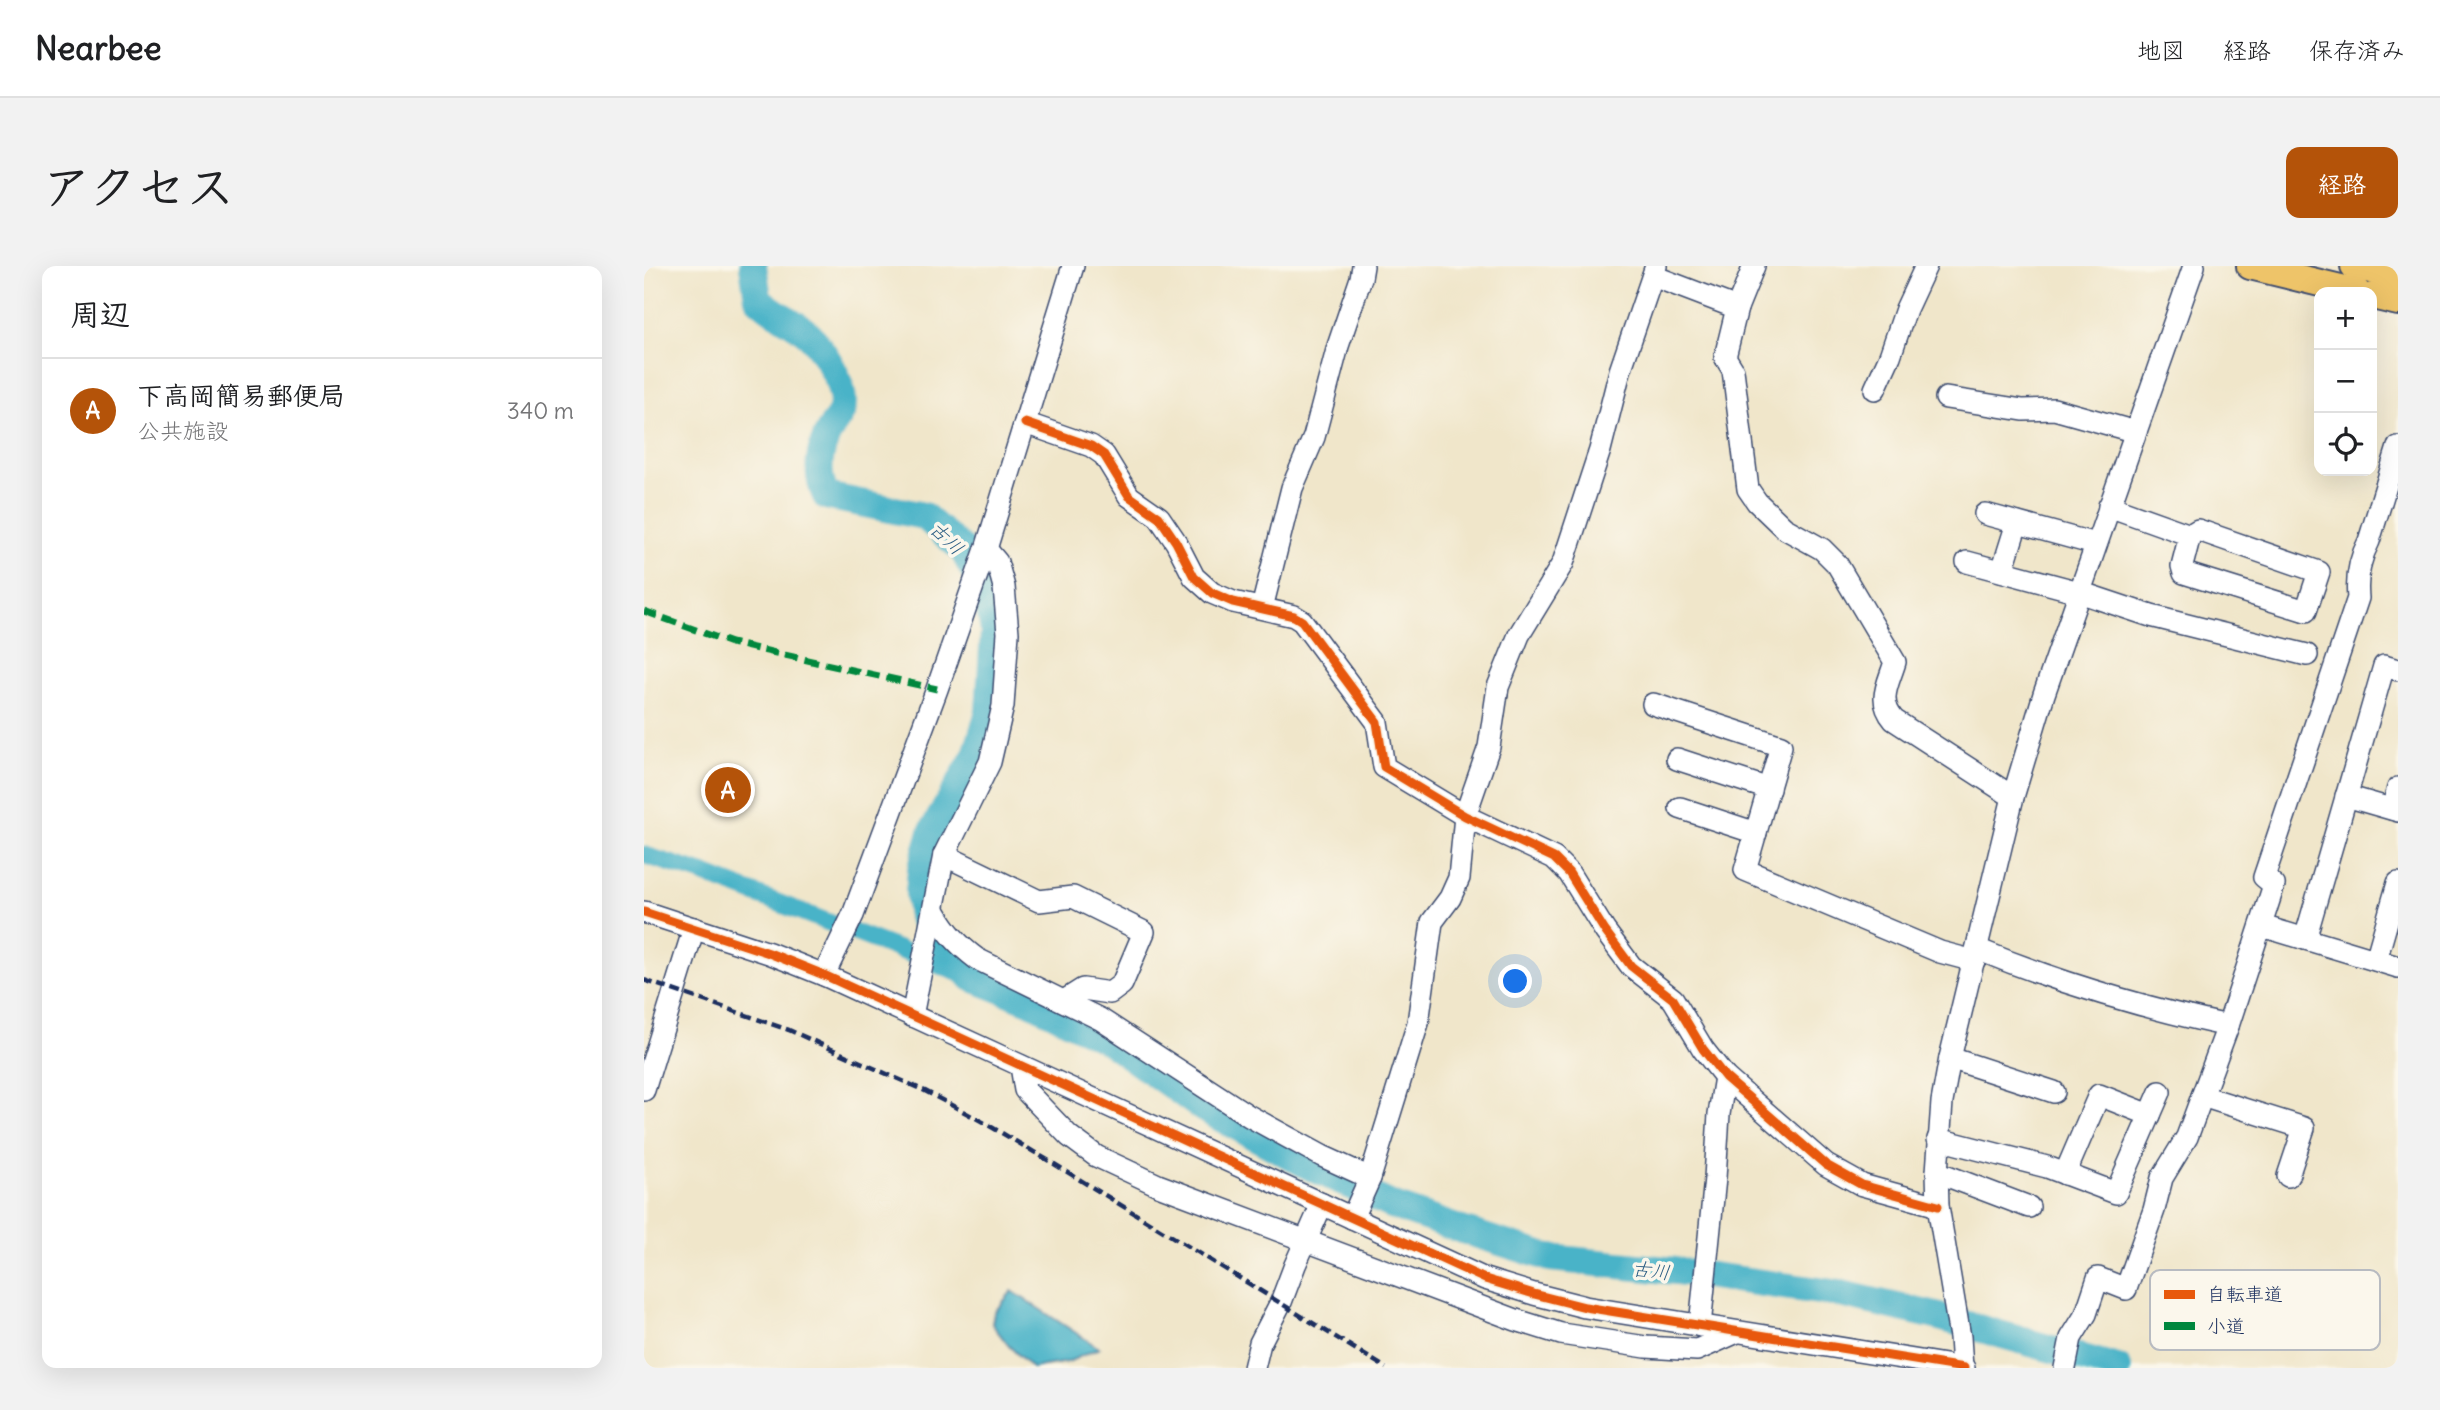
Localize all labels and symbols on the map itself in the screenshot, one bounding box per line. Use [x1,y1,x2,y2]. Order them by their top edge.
water label: 古川 [925,516,969,560]
pin: A [705,764,751,816]
your location [1498,964,1532,998]
water label: 古川 [1631,1256,1671,1284]
legend [2150,1270,2380,1350]
text: 自転車道 [2207,1282,2283,1306]
text: 小道 [2207,1314,2245,1338]

